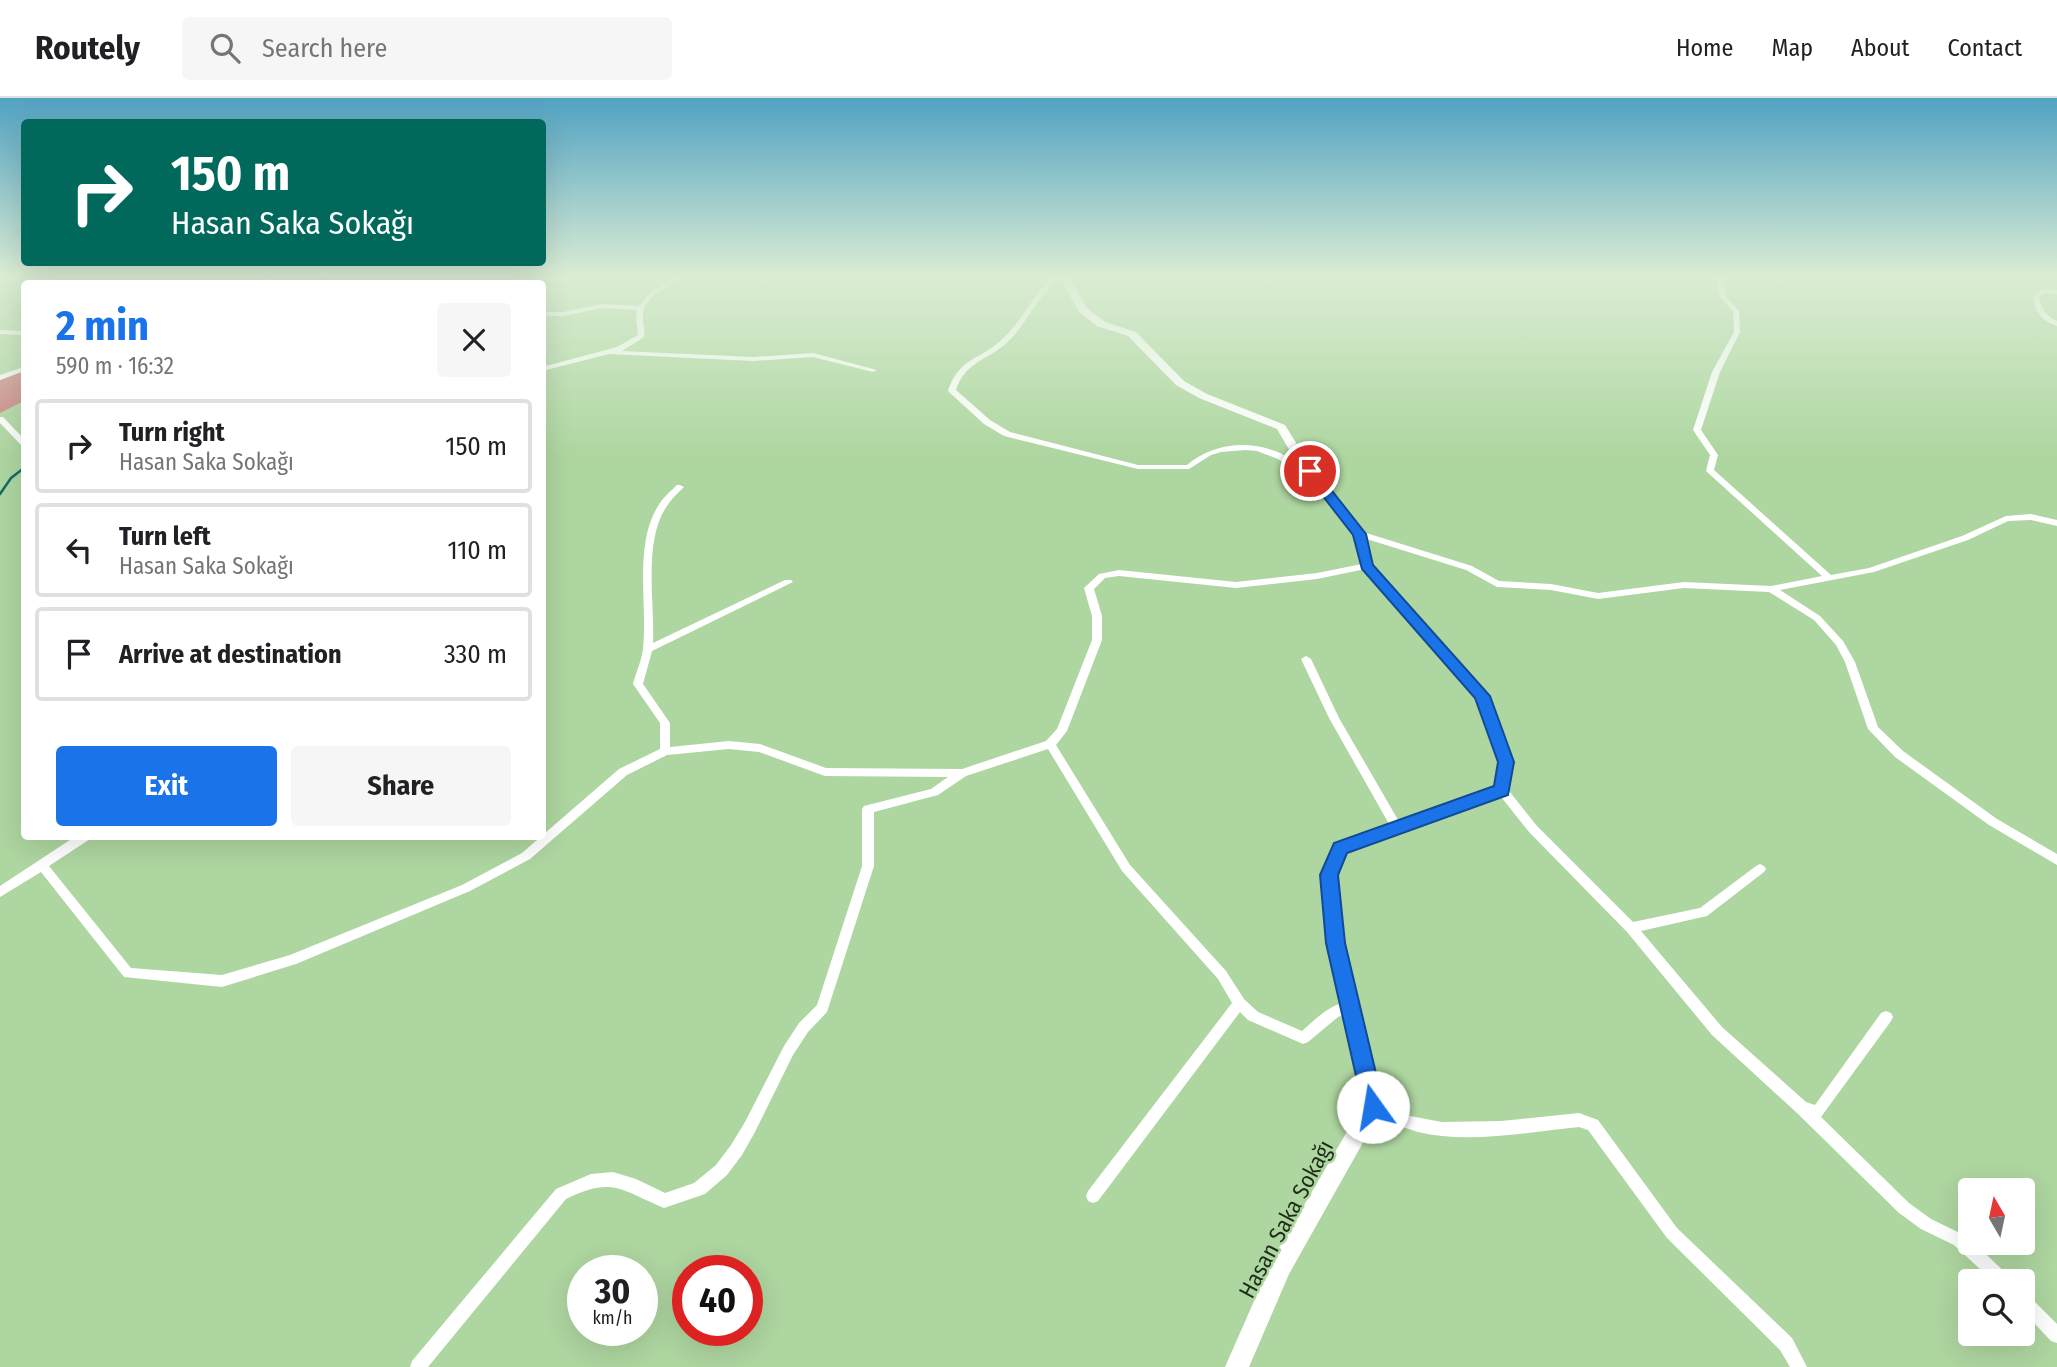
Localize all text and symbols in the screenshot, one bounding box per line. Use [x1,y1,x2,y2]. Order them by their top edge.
search box [182,17,672,80]
text: Routely [35,28,140,68]
icon: search [206,29,244,67]
text: Search here [262,33,387,64]
text: Home [1676,34,1733,62]
text: Map [1771,34,1813,62]
text: About [1851,34,1909,62]
text: Contact [1947,34,2022,62]
text: 150 m [171,144,290,203]
icon: right [56,147,147,238]
text: Hasan Saka Sokağı [171,204,414,242]
text: 2 min [56,301,149,351]
button: close [437,303,511,377]
text: 590 m · 16:32 [56,352,174,380]
text: Turn right [119,417,225,448]
icon: right [60,427,98,465]
text: 150 m [445,431,507,462]
pin [1280,441,1340,501]
text: Hasan Saka Sokağı [119,448,294,476]
icon: arrive [1291,452,1329,490]
text: Turn left [119,521,211,552]
icon: left [60,531,98,569]
text: 110 m [447,535,507,566]
text: Hasan Saka Sokağı [119,552,294,580]
icon: arrive [60,635,98,673]
text: Arrive at destination [119,639,342,670]
text: 330 m [444,639,507,670]
button: Exit [56,746,277,826]
button: Share [291,746,511,826]
position arrow [1336,1070,1410,1144]
street label: Hasan Saka Sokağı [1233,1135,1339,1303]
north arrow [1958,1178,2035,1255]
map controls [1958,1178,2035,1346]
speed limit sign: 40 [672,1255,763,1346]
button: search [1958,1269,2035,1346]
text: 30 [595,1270,630,1312]
text: km/h [592,1307,633,1329]

